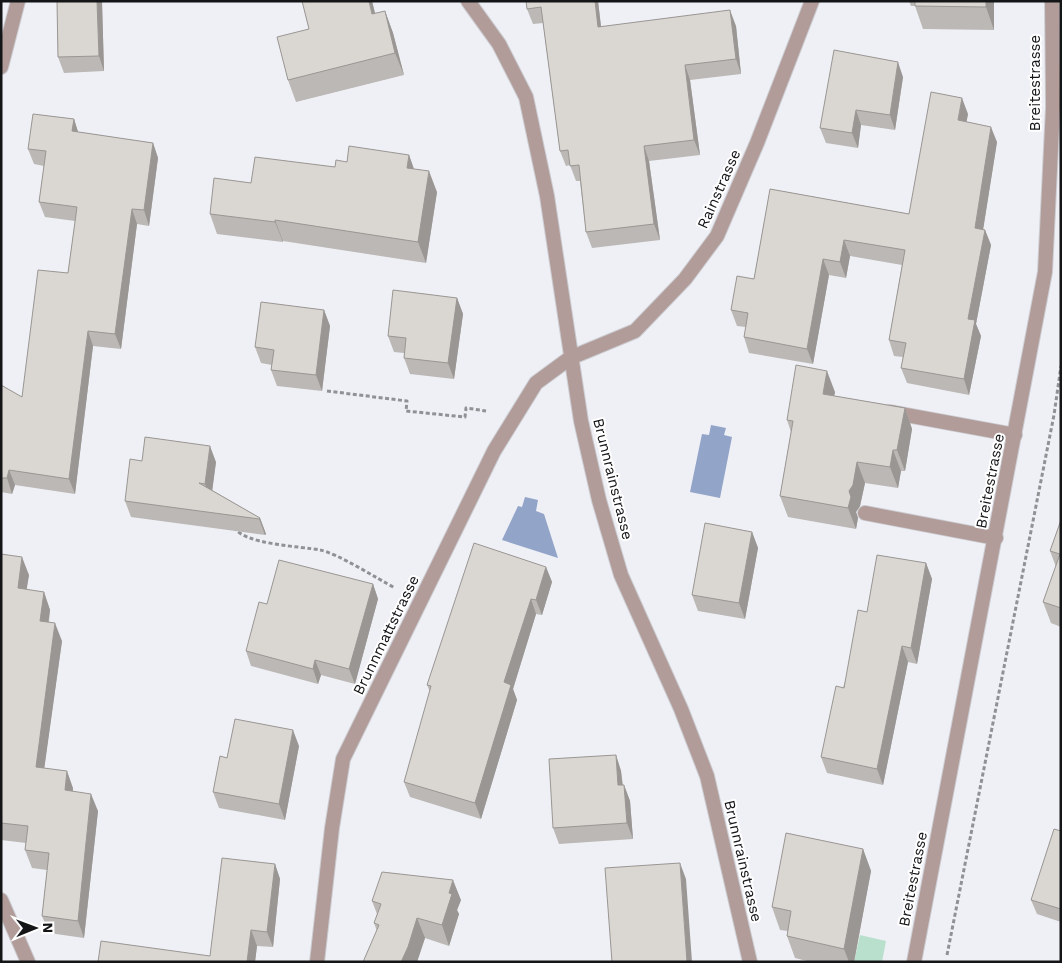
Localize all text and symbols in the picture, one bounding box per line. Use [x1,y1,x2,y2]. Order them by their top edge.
street label: Breitestrasse [1026,35,1044,131]
street label: Rainstrasse [694,147,744,231]
street label: Brunnrainstrasse [589,416,637,542]
street label: Breitestrasse [972,432,1008,530]
street label: Brunnmattstrasse [349,572,423,698]
street label: Brunnrainstrasse [720,798,766,924]
street label: Breitestrasse [895,830,931,928]
north arrow [10,903,60,953]
text: N [40,922,56,933]

